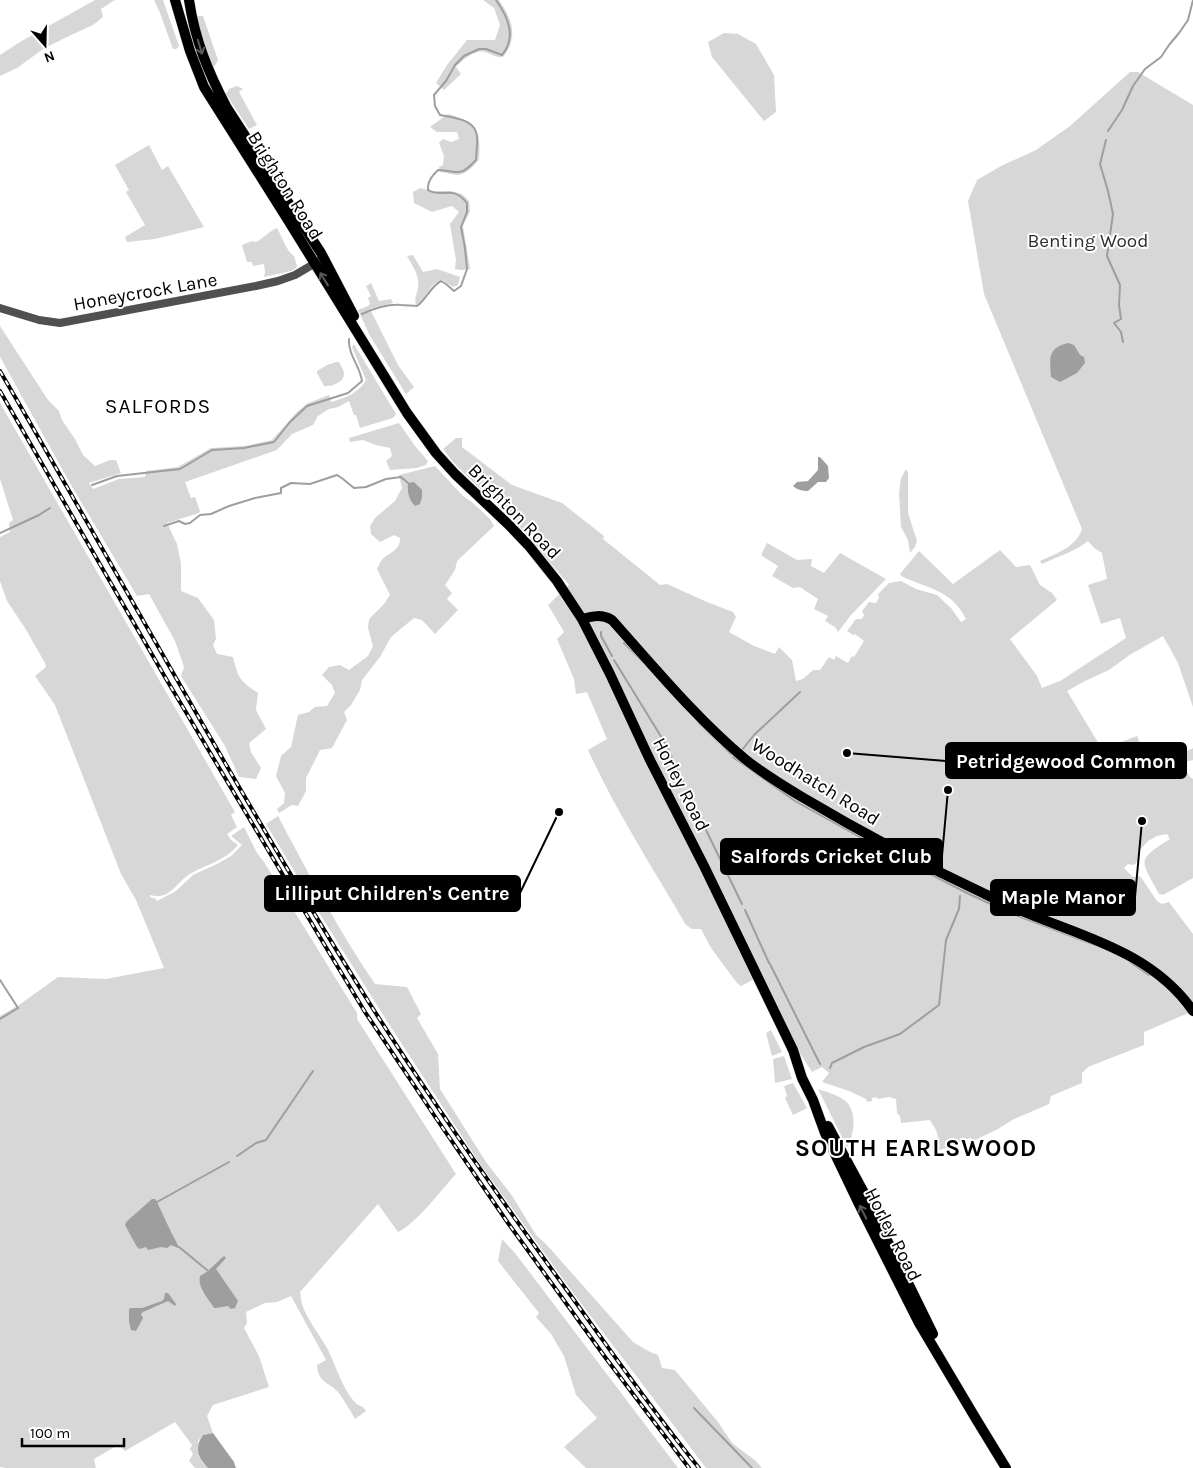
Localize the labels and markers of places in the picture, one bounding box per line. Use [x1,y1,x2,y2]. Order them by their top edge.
callout: Petridgewood Common [946,743,1186,778]
callout: Salfords Cricket Club [721,839,942,874]
callout: Lilliput Children's Centre [265,876,520,911]
callout: Maple Manor [991,880,1135,915]

